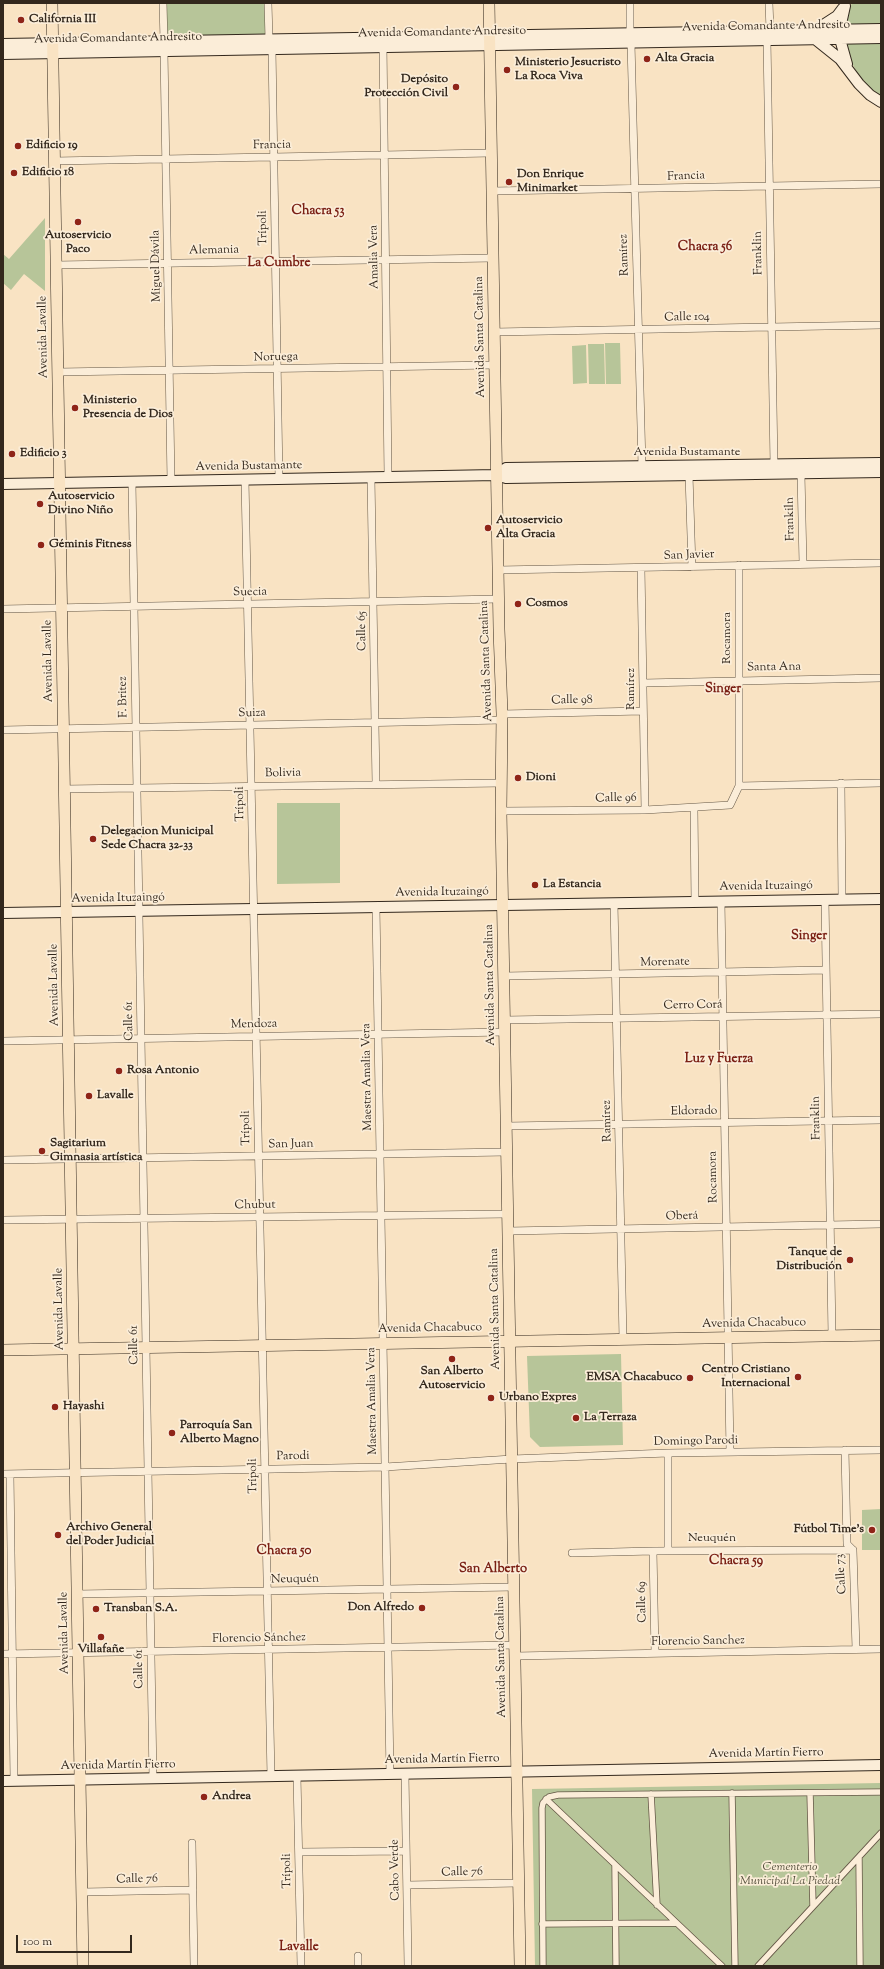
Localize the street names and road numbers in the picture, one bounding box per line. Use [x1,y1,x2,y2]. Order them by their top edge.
street label: Avenida Comandante Andresito [682,18,850,36]
street label: Avenida Comandante Andresito [358,24,526,42]
street label: Avenida Comandante Andresito [34,30,202,48]
street label: Francia [253,138,291,154]
street label: Francia [667,169,705,185]
street label: Trípoli [256,210,272,246]
street label: Amalia Vera [367,225,383,289]
street label: Miguel Dávila [149,230,165,302]
street label: Franklin [751,231,767,275]
street label: Ramírez [617,234,633,276]
street label: Alemania [189,243,239,259]
street label: Avenida Santa Catalina [473,276,489,398]
street label: Avenida Lavalle [36,296,52,378]
street label: Calle 104 [664,310,710,326]
street label: Noruega [254,350,298,366]
street label: Avenida Bustamante [634,446,740,460]
street label: Avenida Bustamante [195,459,303,475]
street label: Frankiln [783,497,799,541]
street label: San Javier [663,548,715,564]
street label: Suecia [233,586,267,600]
street label: Avenida Santa Catalina [478,600,496,722]
street label: Calle 65 [355,611,371,651]
street label: Rocamora [721,612,735,664]
street label: Avenida Lavalle [41,620,57,702]
street label: Santa Ana [747,660,801,676]
street label: Ramírez [625,668,639,710]
street label: F. Britez [116,676,132,718]
street label: Calle 98 [551,693,593,709]
street label: Suiza [238,707,266,721]
street label: Bolivia [265,766,301,782]
street label: Trípoli [233,786,249,822]
street label: Calle 96 [595,791,637,807]
street label: Avenida Ituzaingó [719,879,813,895]
street label: Avenida Ituzaingó [395,885,489,901]
street label: Avenida Ituzaingó [71,891,165,907]
street label: Avenida Santa Catalina [483,924,499,1046]
street label: Avenida Lavalle [47,944,63,1026]
street label: Morenate [640,955,690,971]
street label: Cerro Corá [663,998,723,1014]
street label: Calle 61 [122,1001,138,1041]
street label: Mendoza [231,1017,277,1033]
street label: Maestra Amalia Vera [360,1023,376,1131]
street label: Franklin [809,1096,825,1140]
street label: Ramírez [600,1100,616,1142]
street label: Eldorado [670,1104,718,1120]
street label: Trípoli [239,1110,255,1146]
street label: San Juan [268,1137,314,1153]
street label: Rocamora [706,1151,722,1203]
street label: Chubut [234,1198,276,1214]
street label: Oberá [666,1209,698,1225]
street label: Avenida Santa Catalina [488,1248,504,1370]
street label: Avenida Lavalle [52,1268,68,1350]
street label: Avenida Chacabuco [702,1316,806,1332]
street label: Avenida Chacabuco [378,1321,482,1337]
street label: Calle 61 [127,1325,143,1365]
street label: Maestra Amalia Vera [365,1347,381,1455]
street label: Domingo Parodi [654,1434,738,1450]
street label: Parodi [276,1450,310,1464]
street label: Trípoli [246,1458,262,1494]
street label: Neuquén [688,1532,736,1546]
street label: Calle 73 [833,1553,851,1595]
street label: Neuquén [271,1572,319,1588]
street label: Calle 69 [635,1581,651,1623]
street label: Avenida Lavalle [57,1592,73,1674]
street label: Avenida Santa Catalina [494,1596,510,1718]
street label: Florencio Sánchez [212,1631,306,1647]
street label: Florencio Sanchez [651,1634,745,1650]
street label: Calle 61 [132,1649,148,1689]
street label: Avenida Martín Fierro [708,1746,824,1762]
street label: Avenida Martín Fierro [384,1752,500,1768]
street label: Avenida Martín Fierro [60,1758,176,1774]
street label: Cabo Verde [388,1839,404,1901]
street label: Trípoli [280,1853,296,1889]
street label: Calle 76 [441,1865,483,1881]
street label: Calle 76 [116,1872,158,1888]

